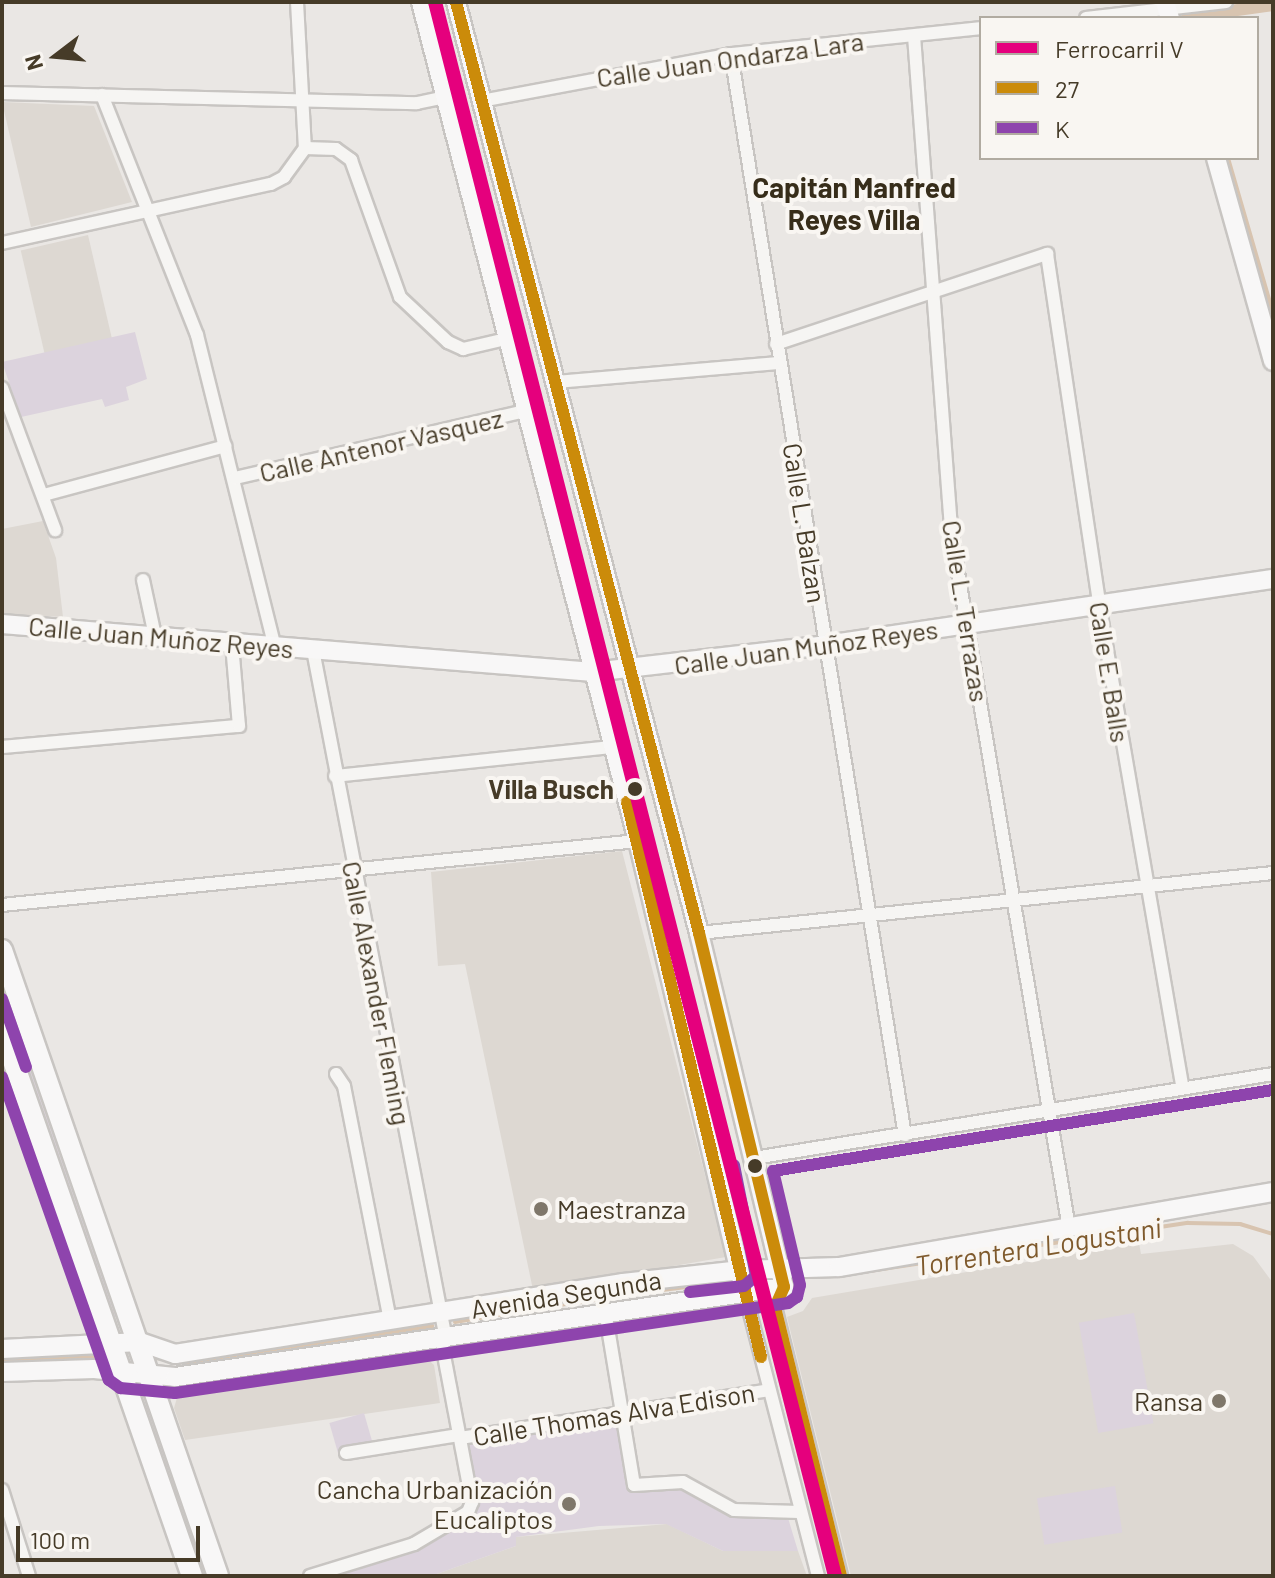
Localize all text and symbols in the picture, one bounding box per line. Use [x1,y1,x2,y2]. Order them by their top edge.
north arrow [16,16,96,96]
legend [979,16,1259,160]
street label: Calle Juan Ondarza Lara [595,25,865,93]
text: Ferrocarril V [1055,34,1184,63]
text: N [18,52,47,73]
text: 27 [1055,74,1079,103]
text: K [1055,114,1070,143]
district label: Capitán Manfred Reyes Villa [752,170,956,236]
street label: Calle Antenor Vasquez [256,402,506,488]
street label: Calle L. Balzan [777,441,833,605]
street label: Calle L. Terrazas [936,518,996,704]
street label: Calle E. Balls [1083,599,1137,745]
street label: Calle Juan Muñoz Reyes [27,610,295,664]
street label: Calle Juan Muñoz Reyes [672,613,940,681]
place label: Villa Busch [488,773,614,805]
marker: Villa Busch [621,775,649,803]
street label: Calle Alexander Fleming [336,858,418,1128]
unlabelled marker [747,1158,763,1174]
place label: Maestranza [557,1193,686,1225]
marker: Maestranza [532,1200,550,1218]
water label: Torrentera Logustani [912,1210,1164,1282]
street label: Avenida Segunda [469,1264,663,1324]
street label: Calle Thomas Alva Edison [471,1376,757,1452]
place label: Ransa [1134,1385,1203,1417]
marker: Ransa [1210,1392,1228,1410]
place label: Cancha Urbanización Eucaliptos [317,1473,553,1534]
marker: Cancha Urbanización Eucaliptos [560,1495,578,1513]
scale bar [20,1510,204,1560]
text: 100 m [30,1525,90,1554]

